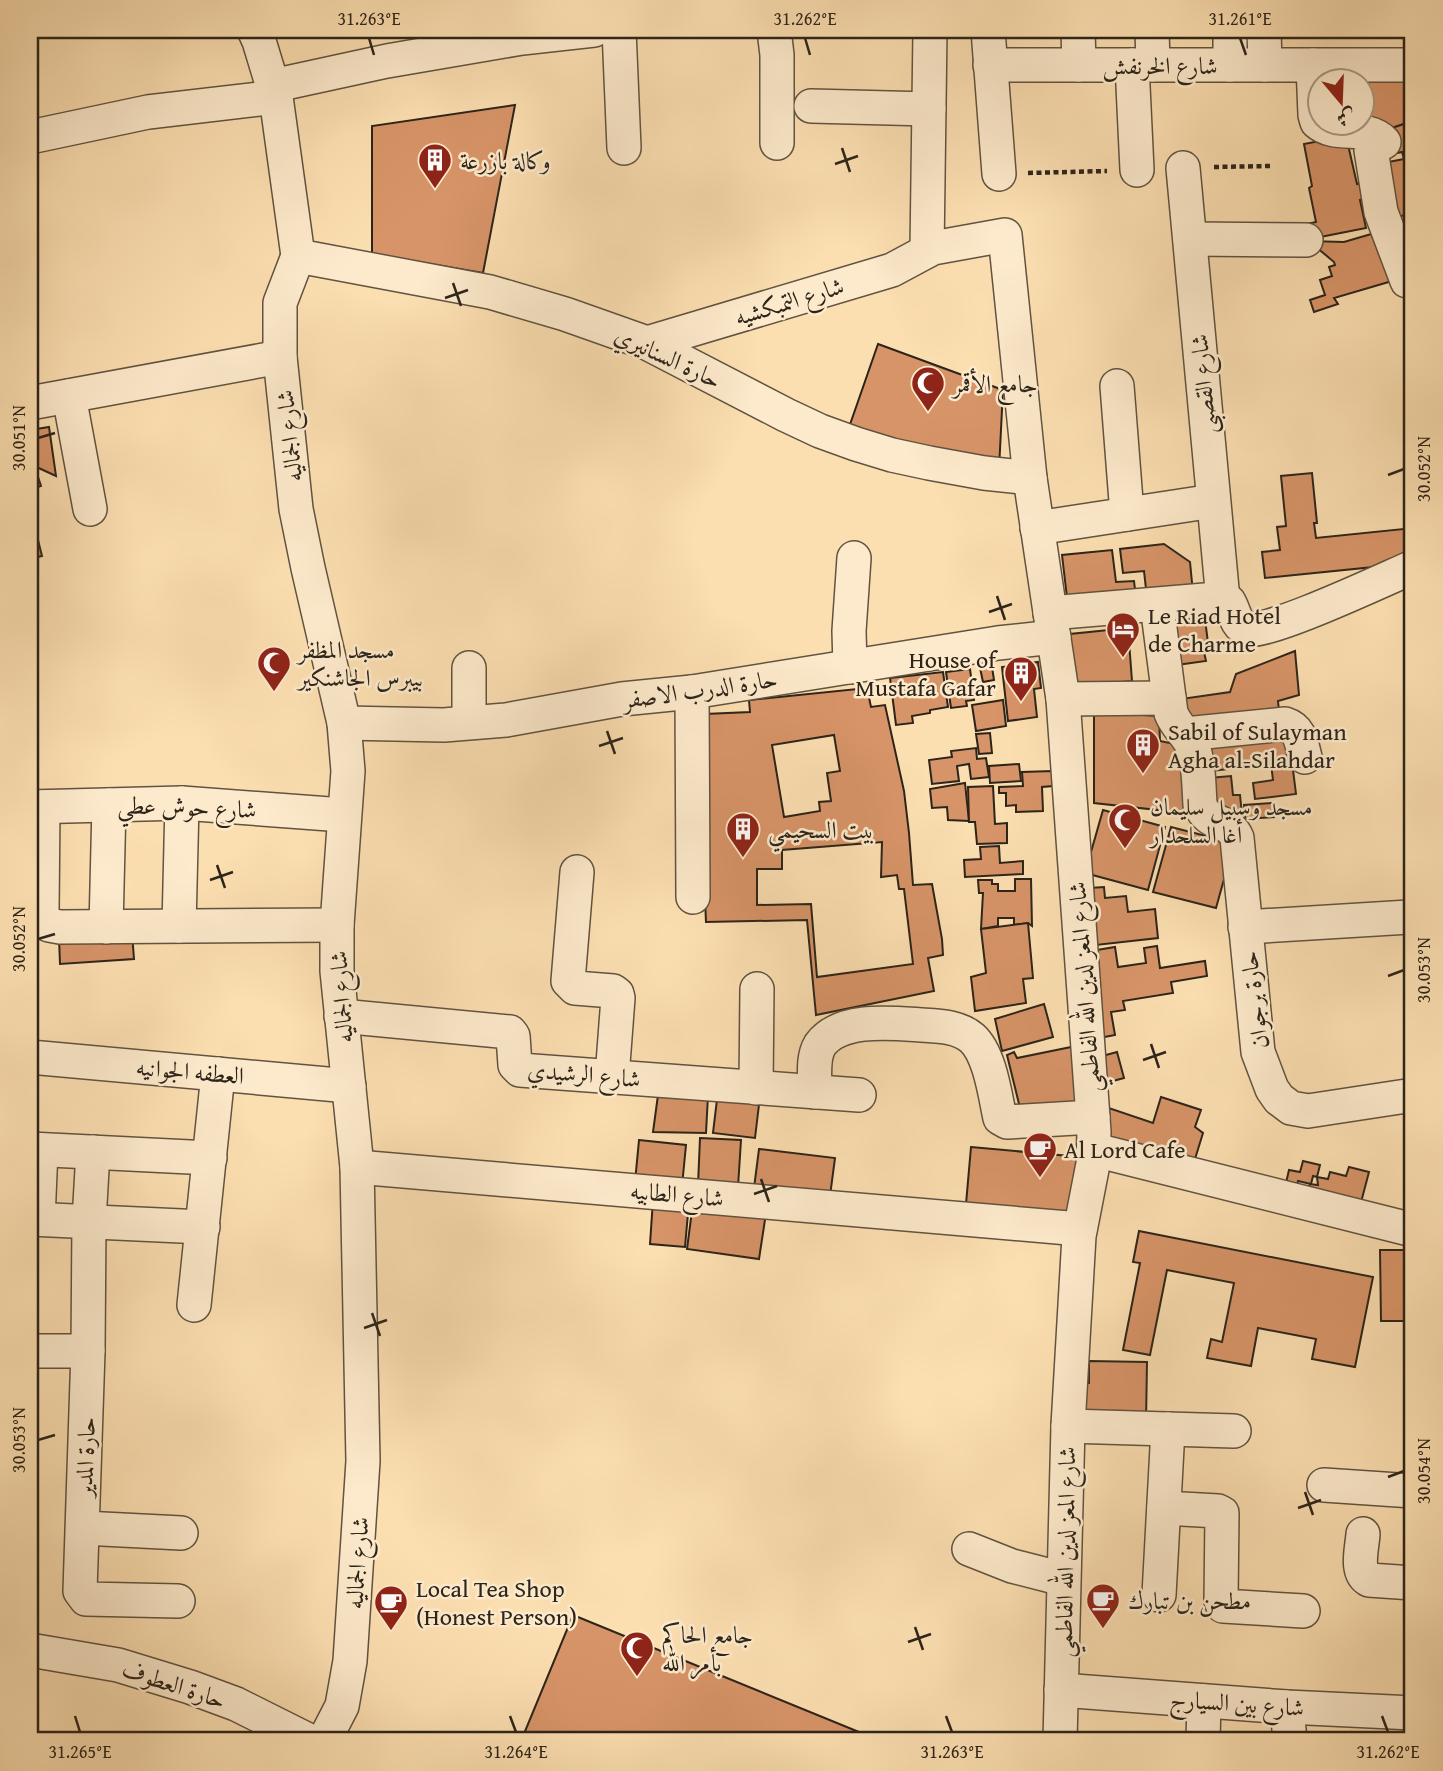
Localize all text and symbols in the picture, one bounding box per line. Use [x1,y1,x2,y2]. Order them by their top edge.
text: 31.263°E [337,5,401,32]
text: 31.262°E [773,5,837,32]
text: 31.261°E [1208,5,1272,32]
street label: شارع الخرنفش [1102,48,1218,86]
north arrow [1306,66,1376,136]
text: ش [1333,102,1360,134]
building icon: وكالة بازرعة [416,141,454,190]
place label: وكالة بازرعة [460,143,551,178]
street label: شارع التمبكشيه [730,268,849,337]
street label: حارة السنانيري [608,317,727,399]
street label: شارع القصبى [1181,332,1228,435]
mosque icon: جامع الأقمر [909,364,947,413]
place label: جامع الأقمر [950,366,1038,406]
street label: شارع الجماليه [267,388,314,484]
text: 30.051°N [5,405,32,471]
text: 30.052°N [1410,436,1437,502]
place label: Le Riad Hotel de Charme [1148,598,1281,661]
hotel icon: Le Riad Hotel de Charme [1104,610,1142,659]
place label: مسجد المظفر بيبرس الجاشنكير [295,632,423,695]
place label: House of Mustafa Gafar [855,642,998,705]
mosque icon: مسجد المظفر بيبرس الجاشنكير [255,644,293,693]
building icon: House of Mustafa Gafar [1002,654,1040,703]
street label: حارة الدرب الاصفر [617,661,780,718]
place label: Sabil of Sulayman Agha al-Silahdar [1168,714,1347,777]
building icon: Sabil of Sulayman Agha al-Silahdar [1124,726,1162,775]
street label: شارع حوش عطي [117,787,257,833]
place label: مسجد وسبيل سليمان أغا السلحدار [1148,789,1313,852]
mosque icon: مسجد وسبيل سليمان أغا السلحدار [1106,801,1144,850]
building icon: بيت السحيمي [724,810,762,859]
place label: بيت السحيمي [768,812,875,853]
street label: شارع المعز لدين الله الفاطمي [1058,880,1115,1094]
text: 30.052°N [5,906,32,972]
text: 30.053°N [1410,937,1437,1003]
street label: حارة برجوان [1231,949,1277,1051]
street label: شارع الجماليه [320,950,365,1044]
street label: العطفه الجوانيه [134,1049,246,1093]
street label: شارع الرشيدي [526,1052,642,1099]
cafe icon: Al Lord Cafe [1021,1130,1059,1179]
place label: Al Lord Cafe [1064,1132,1186,1167]
street label: شارع الطابيه [628,1172,725,1219]
text: 30.053°N [5,1407,32,1473]
street label: حارة المدير [66,1416,104,1501]
text: 30.054°N [1410,1438,1437,1504]
street label: شارع المعز لدين الله الفاطمي [1045,1446,1090,1658]
street label: شارع الجماليه [336,1516,381,1610]
place label: Local Tea Shop (Honest Person) [416,1571,577,1634]
cafe icon: مطحن بن تبارك [1084,1581,1122,1630]
cafe icon: Local Tea Shop (Honest Person) [372,1583,410,1632]
place label: مطحن بن تبارك [1128,1583,1251,1618]
place label: جامع الحاكم بأمر الله [662,1617,753,1680]
mosque icon: جامع الحاكم بأمر الله [618,1629,656,1678]
street label: حارة العطوف [118,1651,230,1717]
street label: شارع بين السيارج [1168,1681,1305,1729]
text: 31.265°E [48,1738,112,1765]
text: 31.264°E [484,1738,548,1765]
text: 31.263°E [920,1738,984,1765]
text: 31.262°E [1356,1738,1420,1765]

